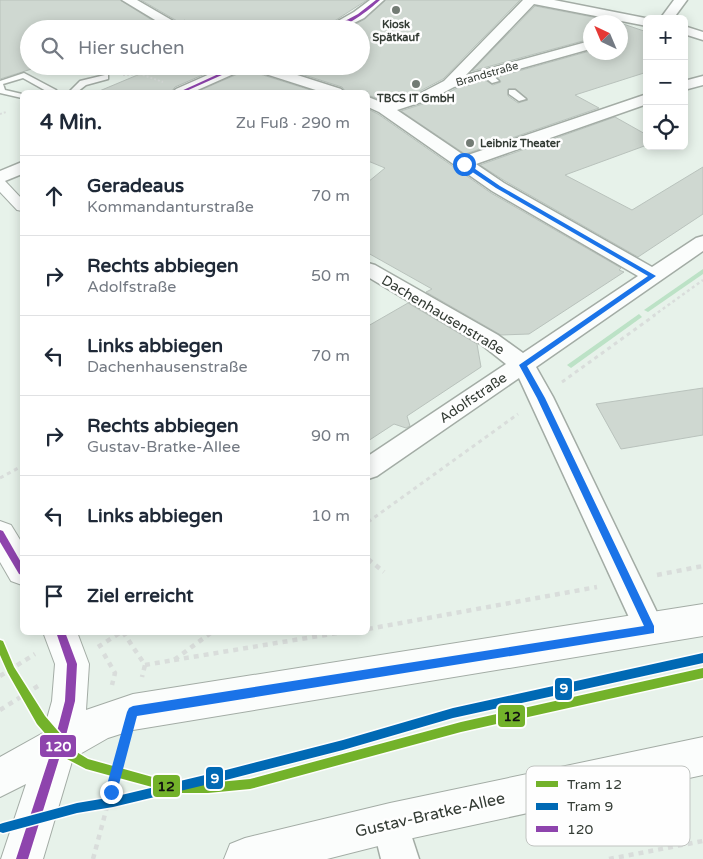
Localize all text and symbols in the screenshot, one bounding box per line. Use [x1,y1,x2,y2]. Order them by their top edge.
marker: Kiosk Spätkauf [390,4,402,16]
north arrow [583,15,628,60]
map controls [643,15,688,150]
button: + [643,15,688,60]
place label: Kiosk Spätkauf [373,18,420,45]
search box [20,20,370,75]
icon: search [38,34,66,62]
text: Hier suchen [78,37,185,59]
street label: Brandstraße [454,59,520,89]
button: − [643,60,688,105]
marker: TBCS IT GmbH [410,78,422,90]
place label: TBCS IT GmbH [376,92,455,105]
button: locate [643,105,688,150]
text: 4 Min. [40,110,102,135]
text: Zu Fuß · 290 m [236,113,350,133]
marker: Leibniz Theater [464,137,476,149]
place label: Leibniz Theater [480,137,561,150]
route start [453,153,476,176]
text: Geradeaus [87,175,184,197]
icon: ahead [40,182,68,210]
text: 70 m [311,186,350,206]
text: Kommandanturstraße [87,197,254,217]
text: Rechts abbiegen [87,255,239,277]
icon: right [40,262,68,290]
text: 50 m [311,266,350,286]
street label: Dachenhausenstraße [378,272,508,358]
text: Adolfstraße [87,277,176,297]
text: Links abbiegen [87,335,223,357]
icon: left [40,342,68,370]
text: 70 m [311,346,350,366]
text: Dachenhausenstraße [87,357,247,377]
street label: Adolfstraße [436,369,510,427]
text: Rechts abbiegen [87,415,239,437]
icon: right [40,422,68,450]
text: 90 m [311,426,350,446]
text: Gustav-Bratke-Allee [87,437,240,457]
icon: left [40,502,68,530]
text: Links abbiegen [87,505,223,527]
text: 10 m [311,506,350,526]
icon: arrive [40,582,68,610]
text: Ziel erreicht [87,585,194,607]
line badge: 9 [554,677,573,701]
text: 9 [560,680,569,697]
line badge: 12 [497,704,526,728]
text: 12 [503,708,521,725]
line badge: 120 [39,734,77,758]
text: 120 [45,738,71,755]
line badge: 9 [205,766,224,790]
legend [526,766,690,846]
text: 9 [211,770,220,787]
line badge: 12 [152,774,181,798]
text: Tram 12 [567,776,622,793]
text: 12 [157,778,175,795]
route end [100,781,123,804]
street label: Gustav-Bratke-Allee [353,788,507,842]
text: Tram 9 [567,798,613,815]
text: 120 [567,821,594,838]

